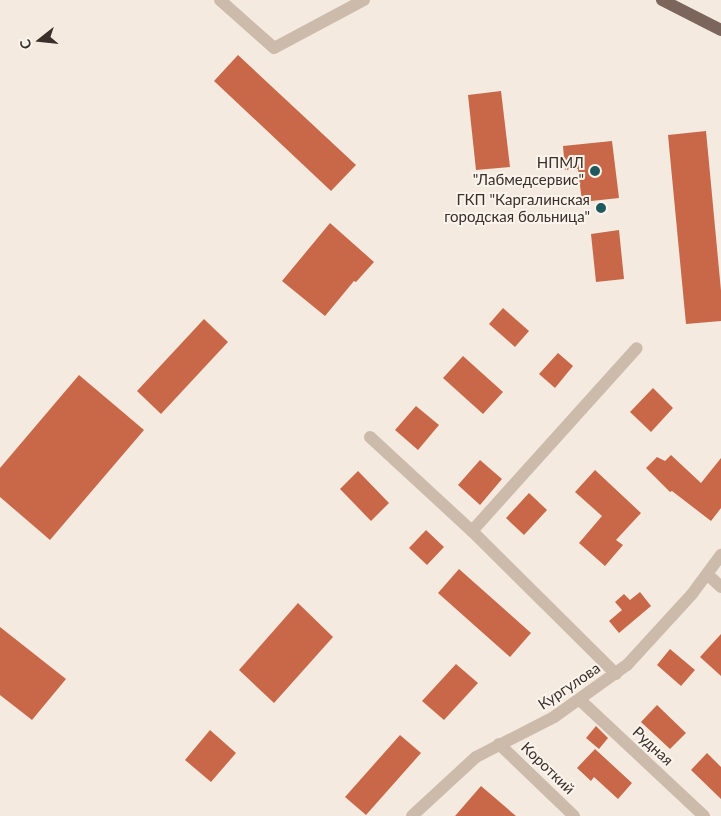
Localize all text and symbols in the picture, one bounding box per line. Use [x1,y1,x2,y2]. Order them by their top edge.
north arrow [15,15,65,65]
text: С [16,37,35,51]
place label: НПМЛ "Лабмедсервис" [473,153,584,188]
marker: НПМЛ "Лабмедсервис" [588,164,602,178]
place label: ГКП "Каргалинская городская больница" [444,190,590,225]
marker: ГКП "Каргалинская городская больница" [594,201,608,215]
street label: Кургулова [535,659,603,713]
street label: Рудная [629,723,677,769]
street label: Короткий [518,738,578,798]

